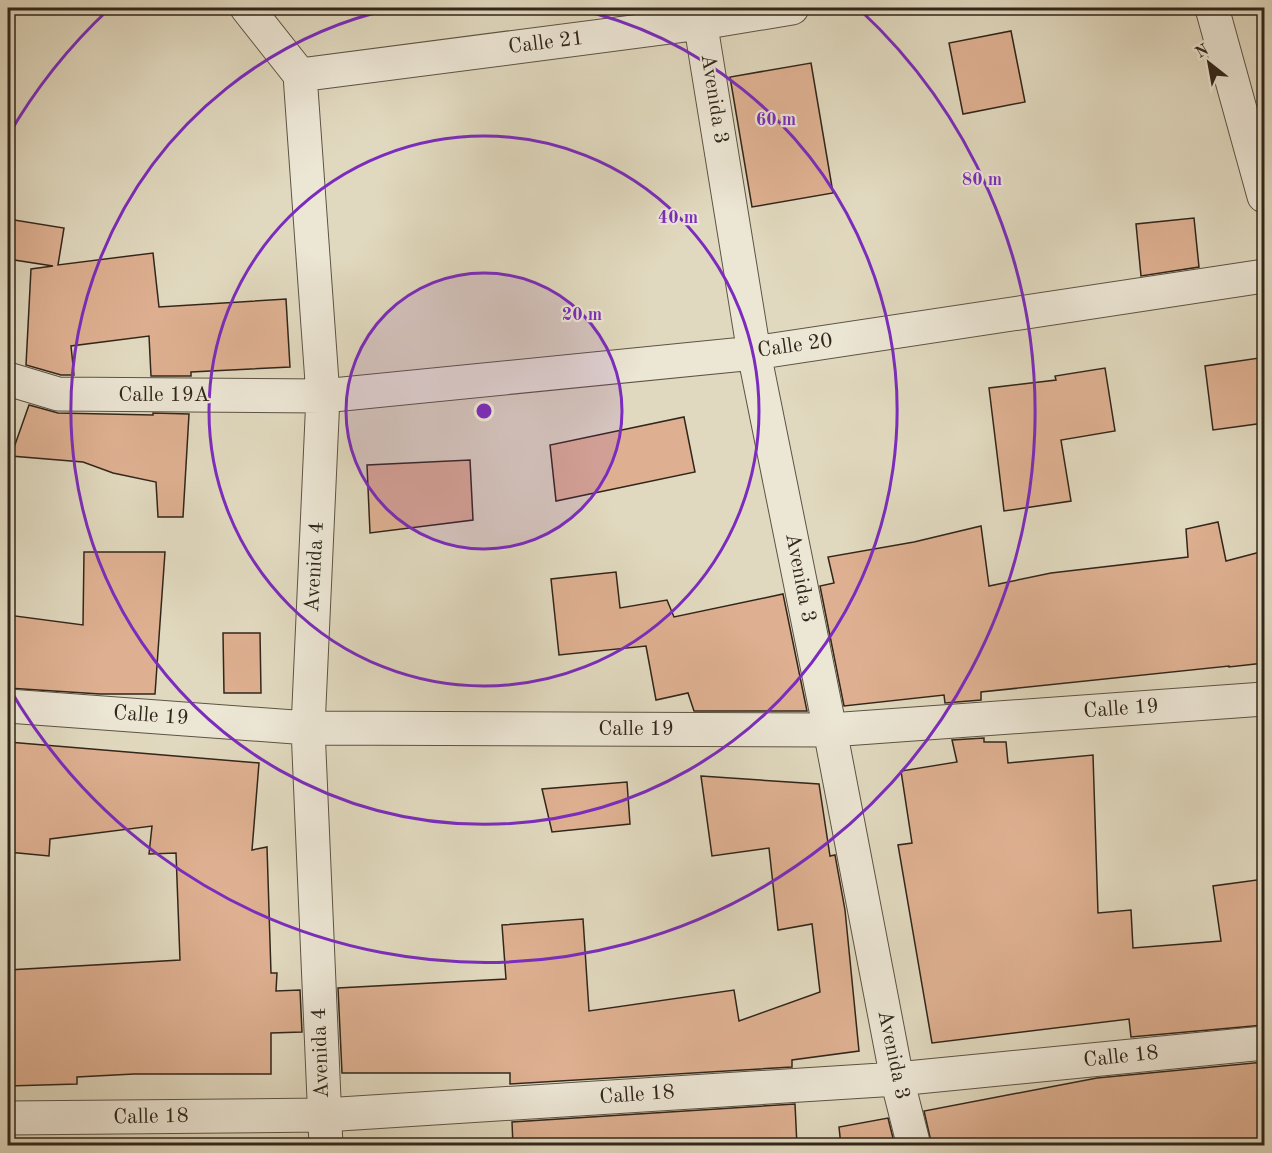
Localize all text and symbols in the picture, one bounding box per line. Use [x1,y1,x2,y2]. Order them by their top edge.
street label: Calle 21 [507,28,585,58]
north arrow [1179,33,1239,93]
text: N [1193,41,1212,62]
street label: Avenida 3 [697,52,731,146]
text: 60 m [756,111,796,129]
text: 80 m [962,171,1002,189]
text: 40 m [658,209,698,227]
text: 20 m [562,306,602,324]
street label: Calle 20 [756,330,834,362]
street label: Calle 19A [118,385,210,406]
centre of rings [474,401,494,421]
street label: Avenida 4 [302,521,328,613]
street label: Avenida 3 [781,531,819,625]
street label: Calle 19 [1083,696,1159,722]
street label: Calle 19 [113,703,189,729]
street label: Calle 19 [598,719,674,740]
street label: Avenida 4 [309,1007,333,1099]
street label: Avenida 3 [873,1008,913,1102]
street label: Calle 18 [1082,1043,1160,1071]
street label: Calle 18 [599,1082,675,1108]
street label: Calle 18 [113,1106,189,1128]

